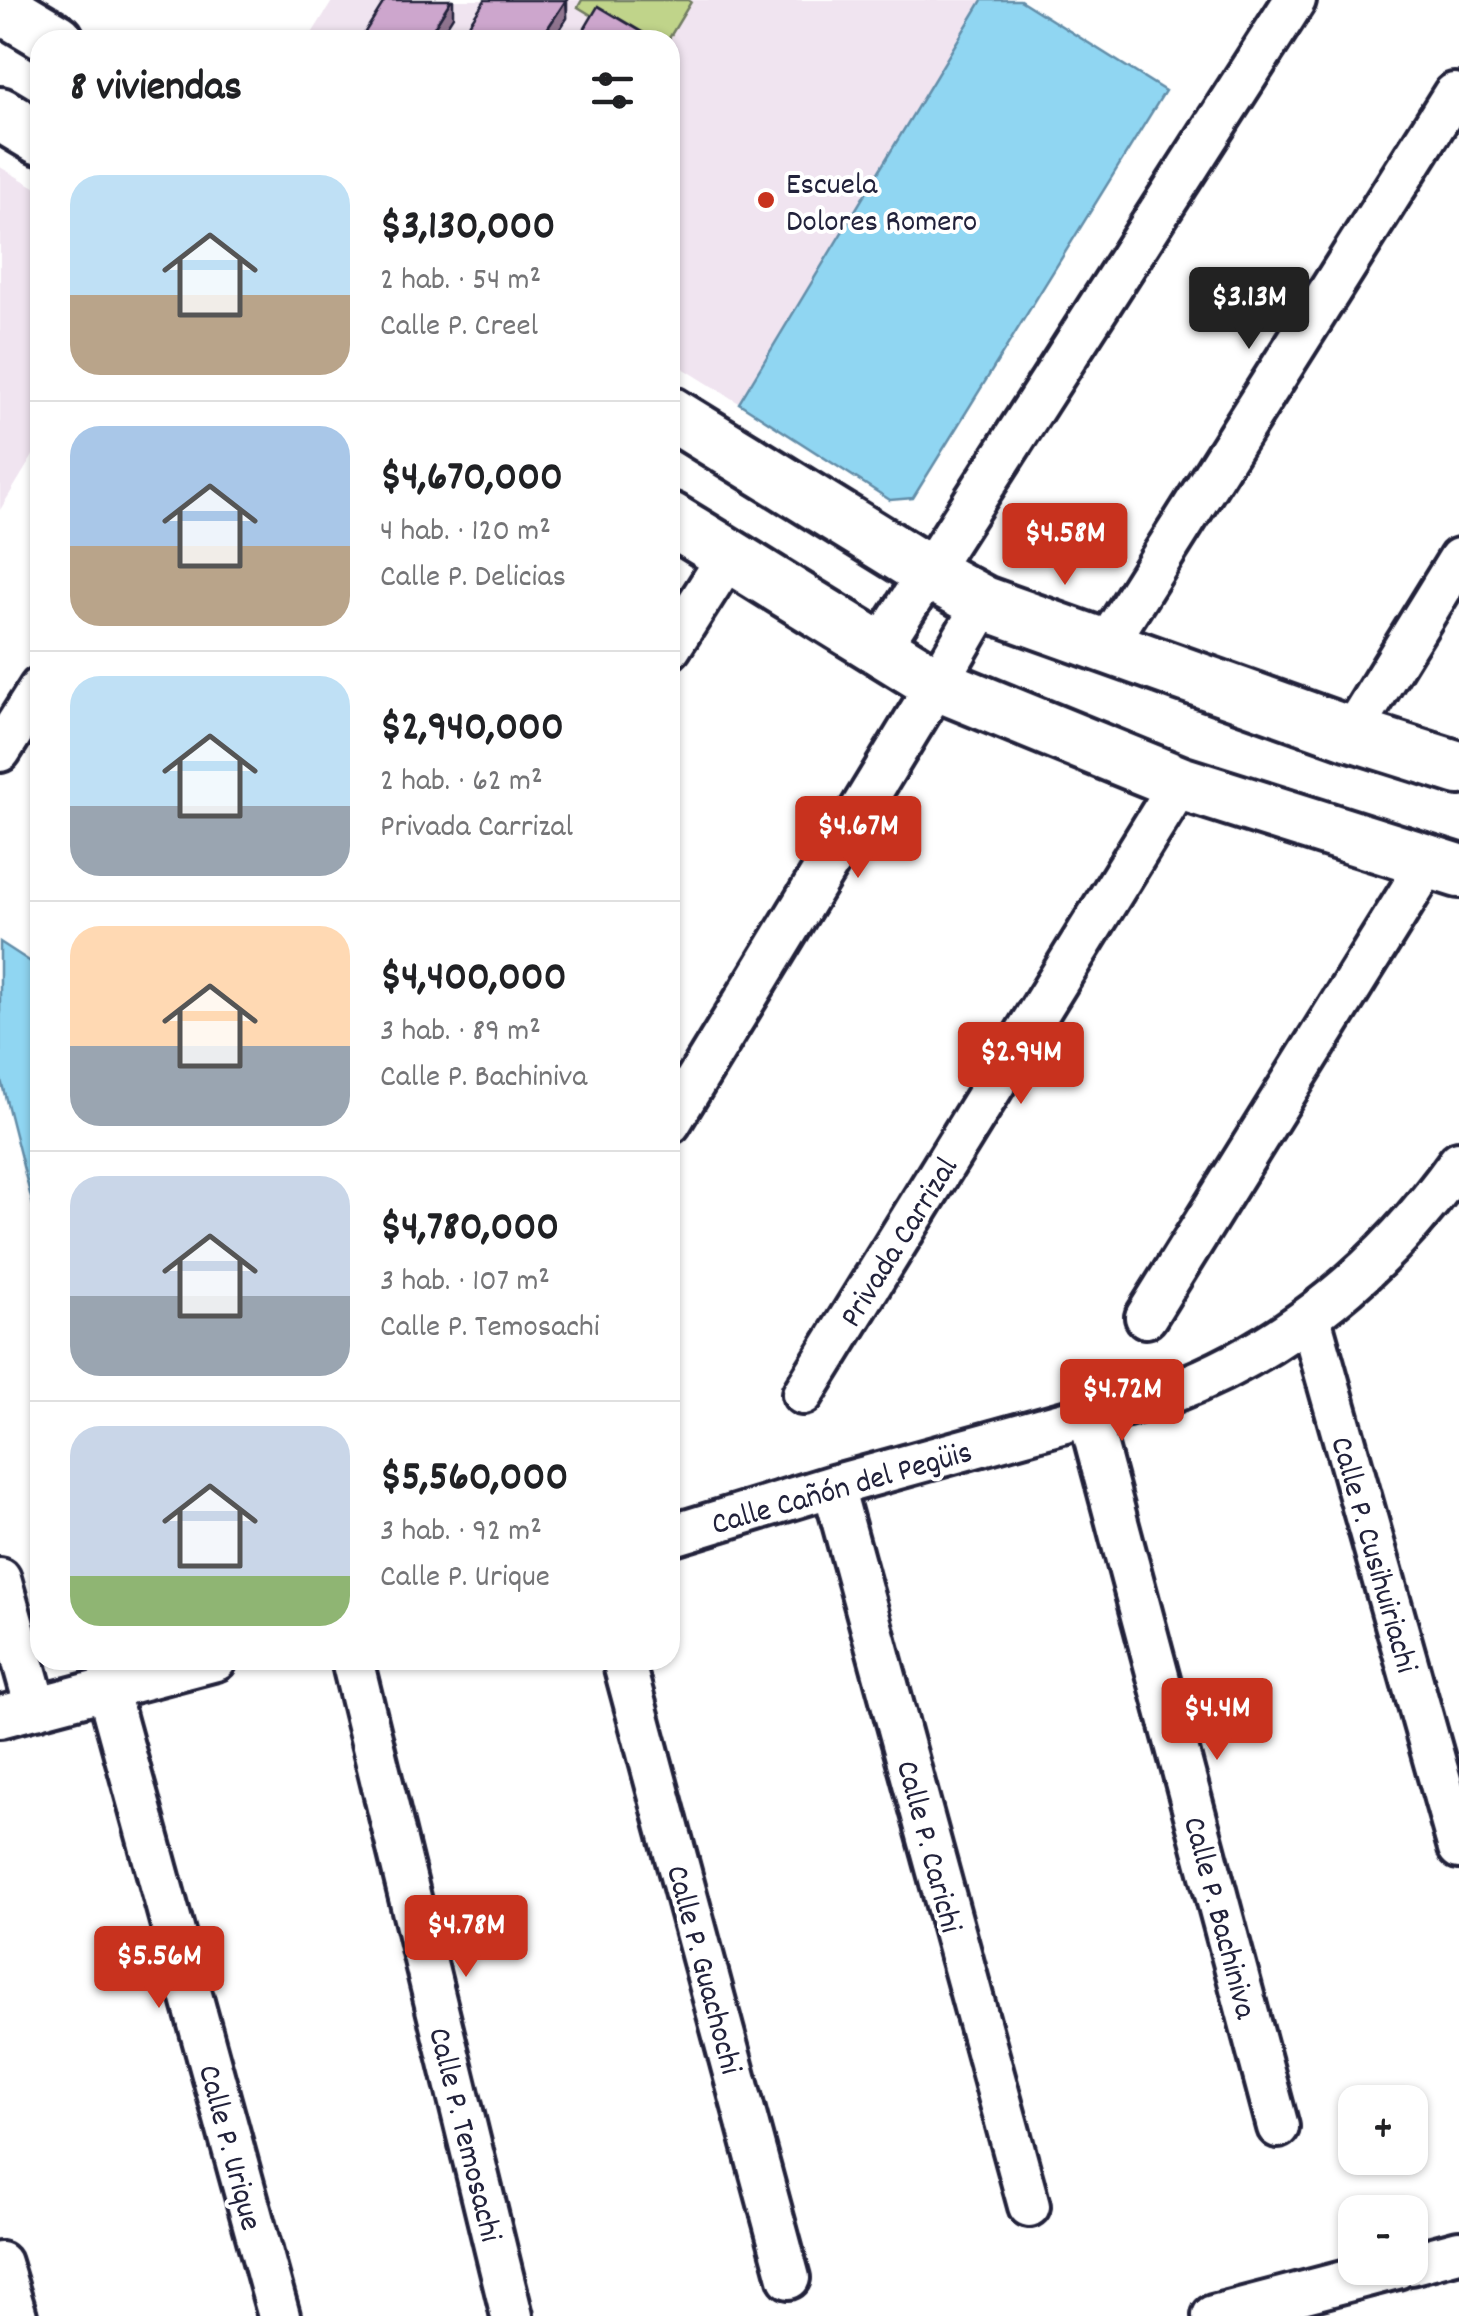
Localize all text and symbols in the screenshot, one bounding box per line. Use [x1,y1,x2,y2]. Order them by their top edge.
text: 8 viviendas [70,60,242,120]
icon: filters [585,63,640,118]
place label: Escuela Dolores Romero [786,164,977,247]
marker: Escuela Dolores Romero [755,189,777,211]
text: $3,130,000 [380,199,555,259]
icon: home [150,215,270,335]
text: 2 hab. · 54 m² [380,259,541,305]
pin: $3.13M [1168,267,1330,352]
text: $3.13M [1211,276,1287,322]
text: Calle P. Creel [380,305,538,351]
text: $4,670,000 [380,450,563,510]
icon: home [150,466,270,586]
pin: $4.58M [984,503,1146,588]
text: 4 hab. · 120 m² [380,510,551,556]
text: $4.58M [1024,512,1106,558]
text: Calle P. Delicias [380,556,566,602]
text: $2,940,000 [380,700,564,760]
icon: home [150,716,270,836]
text: 2 hab. · 62 m² [380,760,543,806]
pin: $4.67M [777,796,939,881]
text: $4.67M [817,805,899,851]
text: Privada Carrizal [380,806,573,852]
text: $4,400,000 [380,950,567,1010]
icon: home [150,966,270,1086]
text: 3 hab. · 89 m² [380,1010,541,1056]
pin: $2.94M [940,1022,1102,1107]
text: $2.94M [980,1031,1062,1077]
text: Calle P. Bachiniva [380,1056,587,1102]
street label: Privada Carrizal [831,1149,972,1338]
text: $4,780,000 [380,1200,559,1260]
icon: home [150,1216,270,1336]
text: 3 hab. · 107 m² [380,1260,550,1306]
text: Calle P. Temosachi [380,1306,600,1352]
pin: $4.72M [1041,1359,1203,1444]
text: $4.72M [1082,1368,1162,1414]
street label: Calle Cañón del Pegüis [707,1432,978,1550]
street label: Calle P. Cusihuiriachi [1315,1432,1427,1679]
text: $5,560,000 [380,1450,568,1510]
icon: home [150,1466,270,1586]
text: 3 hab. · 92 m² [380,1510,542,1556]
text: Calle P. Urique [380,1556,550,1602]
pin: $4.4M [1147,1678,1287,1763]
text: $4.4M [1184,1687,1250,1733]
street label: Calle P. Carichi [881,1756,971,1939]
street label: Calle P. Bachiniva [1168,1812,1266,2025]
street label: Calle P. Guachochi [651,1861,751,2080]
pin: $4.78M [385,1895,547,1980]
text: $4.78M [427,1904,505,1950]
pin: $5.56M [78,1926,240,2011]
text: $5.56M [116,1935,202,1981]
street label: Calle P. Temosachi [413,2023,511,2247]
street label: Calle P. Urique [183,2060,271,2236]
map controls [1338,2085,1428,2285]
button: + [1338,2085,1428,2175]
button: − [1338,2195,1428,2285]

